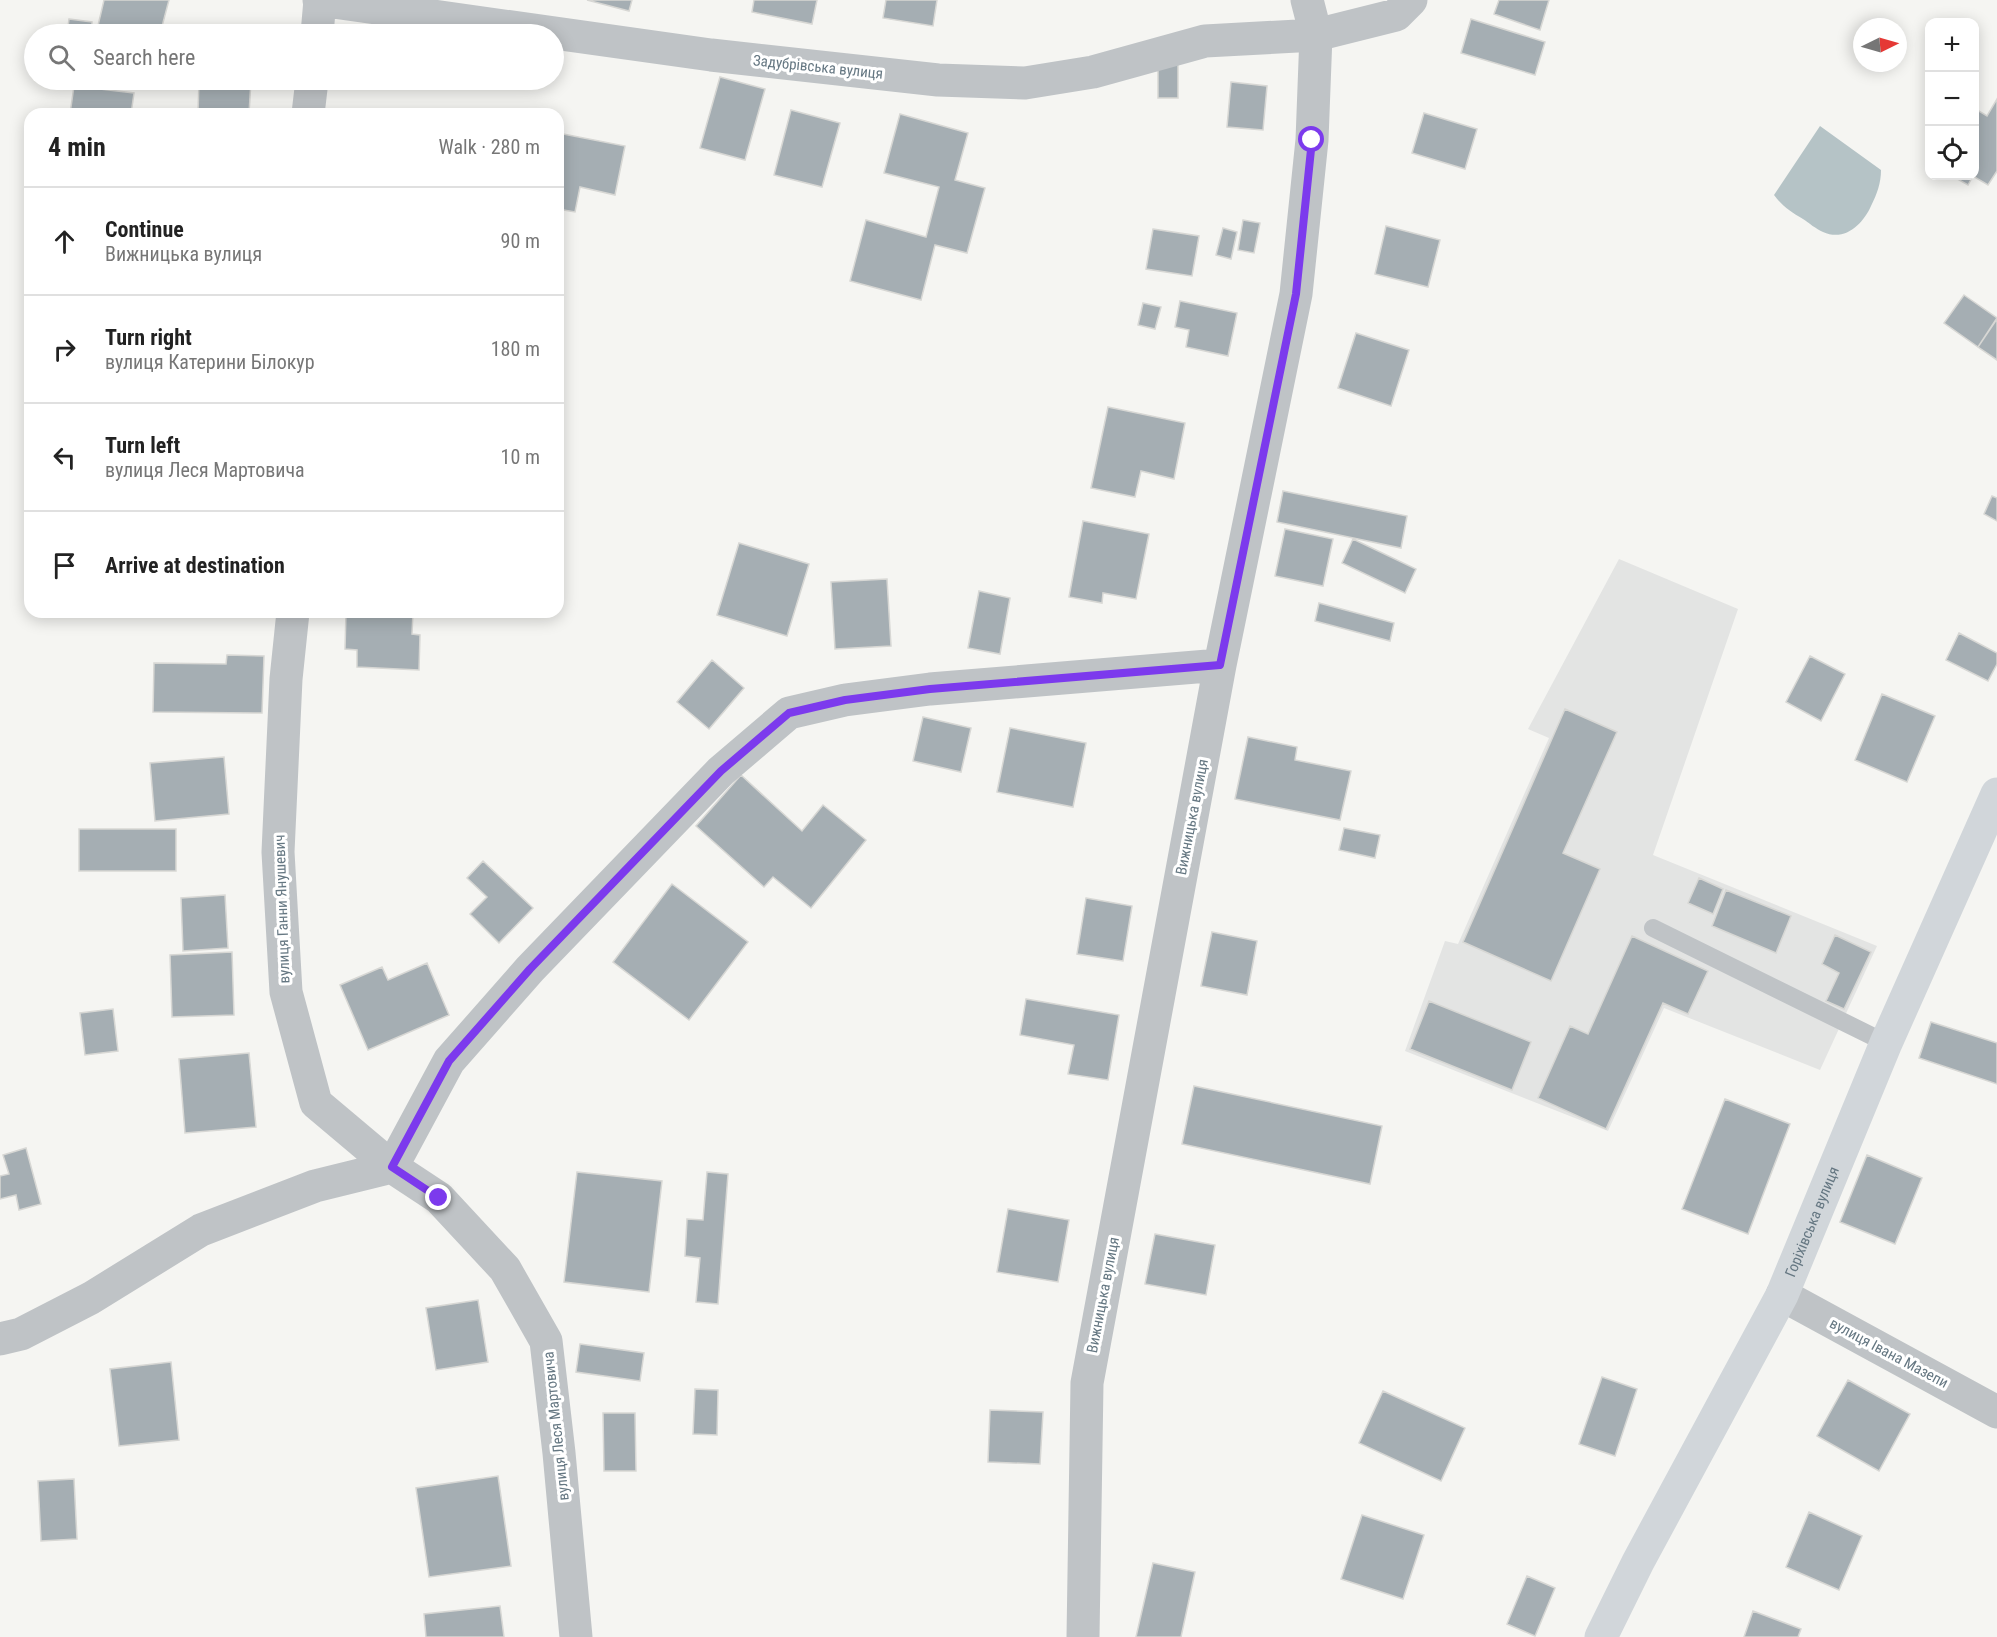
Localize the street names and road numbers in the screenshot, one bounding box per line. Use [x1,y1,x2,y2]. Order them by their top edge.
street label: Задубрівська вулиця [752,51,884,83]
street label: Вижницька вулиця [1172,757,1212,877]
street label: вулиця Ганни Янушевич [270,834,294,984]
street label: Горіхівська вулиця [1781,1164,1843,1280]
street label: Вижницька вулиця [1083,1235,1123,1355]
street label: вулиця Івана Мазепи [1827,1314,1951,1392]
street label: вулиця Леся Мартовича [539,1351,573,1501]

